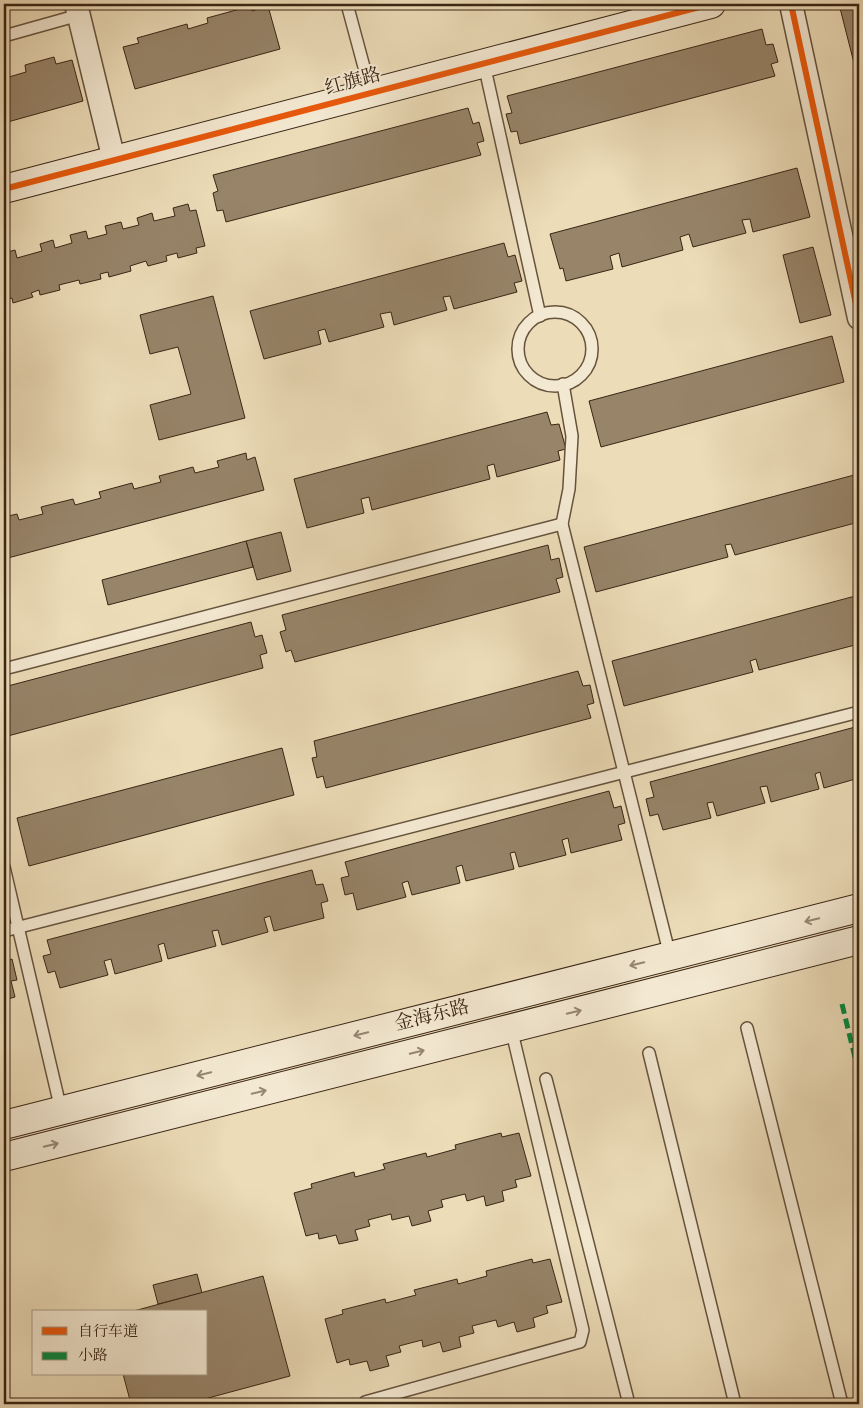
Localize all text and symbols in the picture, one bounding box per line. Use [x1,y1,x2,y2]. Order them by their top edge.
street label: 红旗路 [322,62,384,102]
one-way arrow [804,916,820,925]
one-way arrow [630,960,646,969]
street label: 金海东路 [392,994,472,1038]
one-way arrow [566,1007,582,1016]
one-way arrow [354,1030,370,1039]
one-way arrow [408,1047,424,1056]
one-way arrow [196,1070,212,1079]
one-way arrow [251,1087,267,1096]
one-way arrow [43,1139,59,1149]
legend [32,1310,208,1376]
text: 自行车道 [78,1322,138,1343]
text: 小路 [78,1346,108,1367]

